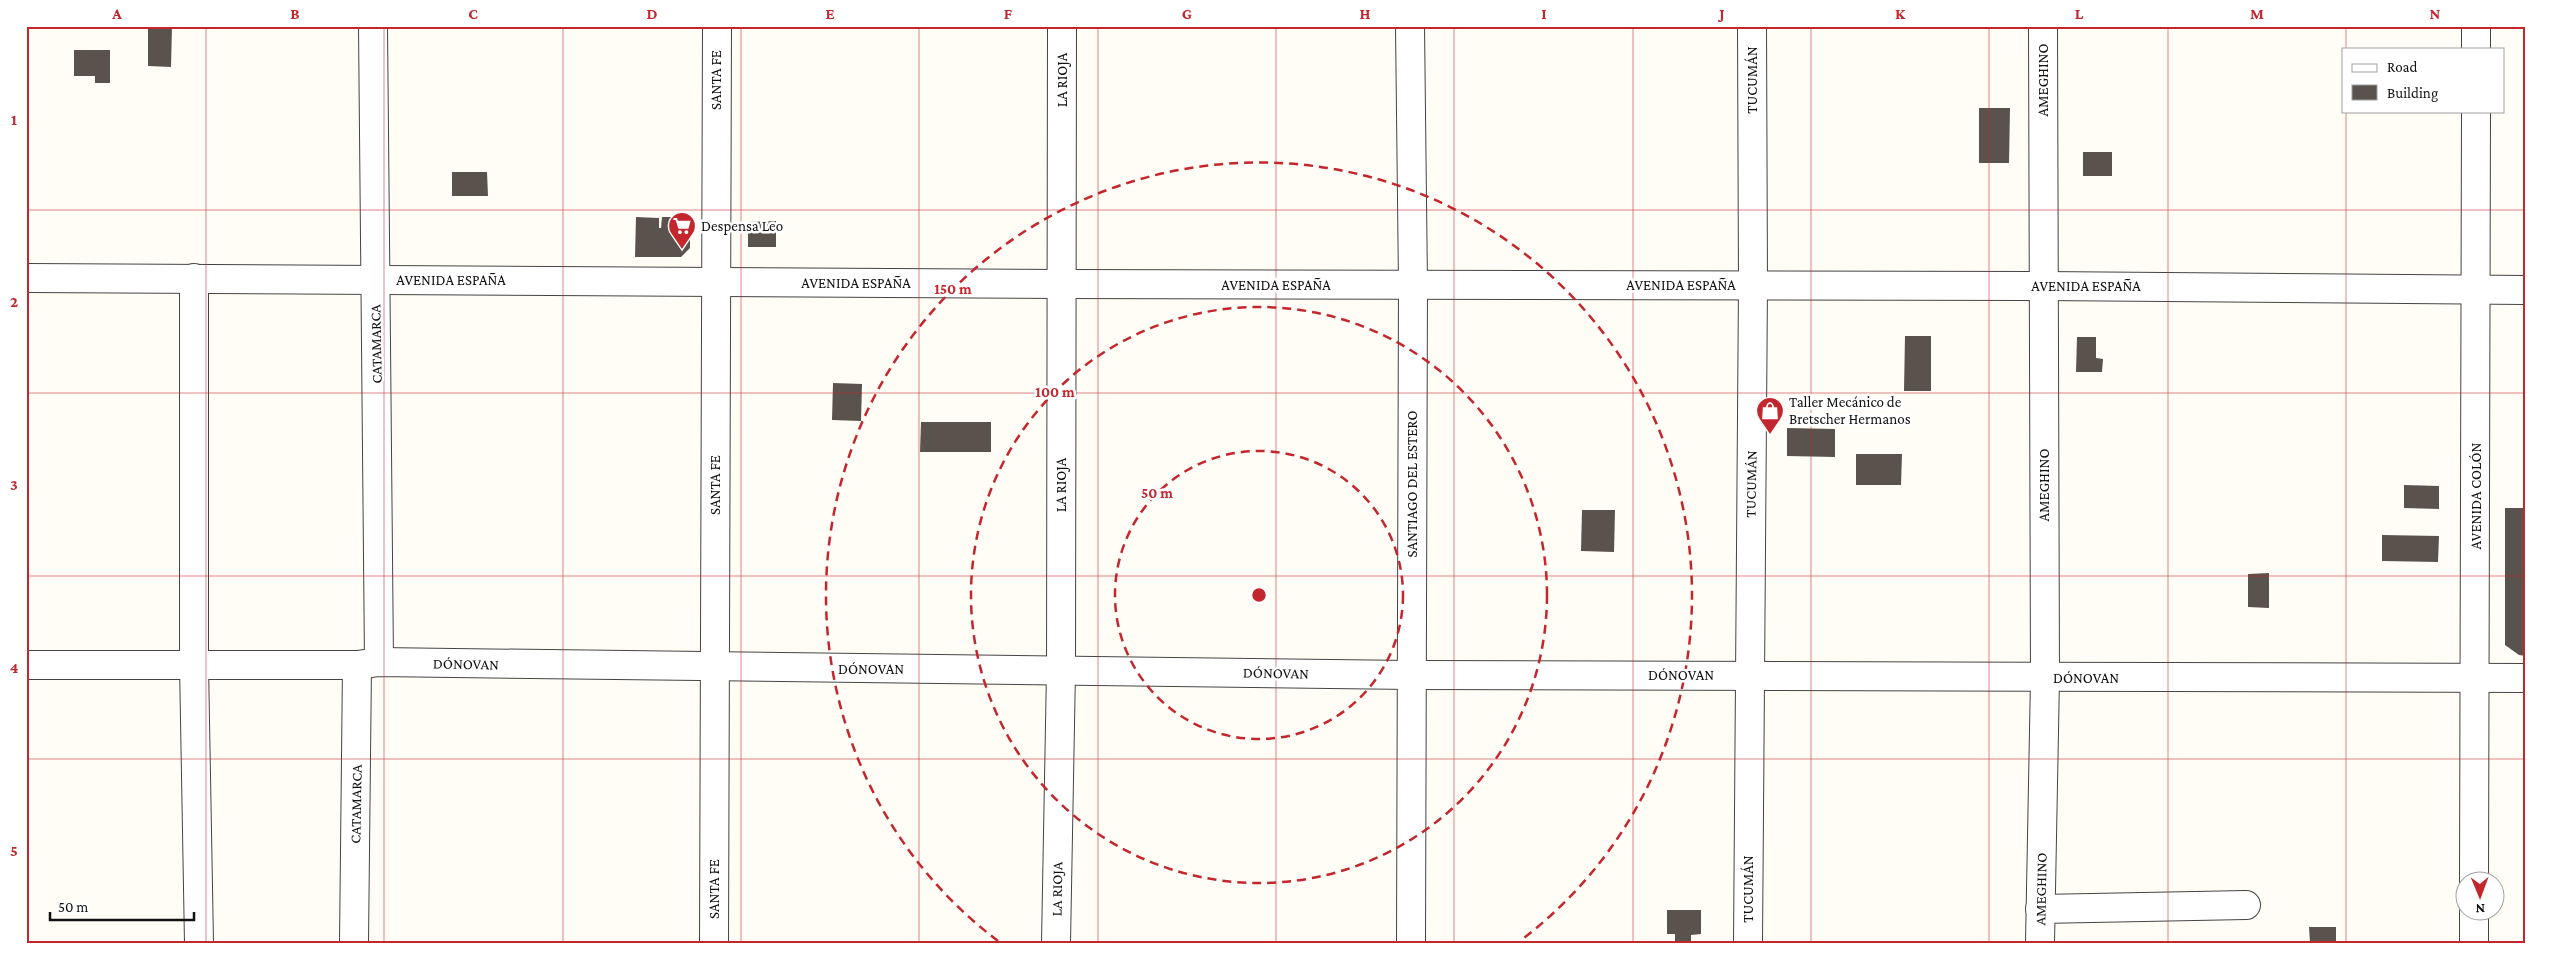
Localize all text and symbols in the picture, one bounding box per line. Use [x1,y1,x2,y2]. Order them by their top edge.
text: A [111,5,122,22]
text: B [290,5,300,22]
text: C [468,5,478,22]
text: D [646,5,658,22]
text: E [825,5,835,22]
text: F [1004,5,1013,22]
text: G [1182,5,1192,22]
text: H [1360,5,1371,22]
text: I [1541,5,1547,22]
text: J [1717,5,1725,22]
text: K [1895,5,1906,22]
text: L [2075,5,2084,22]
text: M [2250,5,2264,22]
text: N [2430,5,2441,22]
street label: AMEGHINO [2035,44,2051,116]
street label: TUCUMÁN [1744,46,1760,114]
legend [2342,48,2504,112]
street label: SANTA FE [708,50,724,110]
street label: LA RIOJA [1054,52,1071,107]
text: Road [2387,59,2418,75]
text: Building [2387,85,2438,102]
text: 1 [11,111,17,128]
supermarket icon: Despensa Leo [667,211,697,250]
place label: Despensa Leo [701,218,783,235]
street label: AVENIDA ESPAÑA [396,272,506,288]
street label: AVENIDA ESPAÑA [801,275,911,291]
street label: AVENIDA ESPAÑA [1221,277,1331,293]
street label: AVENIDA ESPAÑA [1626,277,1736,293]
street label: AVENIDA ESPAÑA [2031,278,2141,294]
text: 150 m [934,281,972,297]
text: 2 [10,293,18,310]
street label: CATAMARCA [367,304,385,384]
text: 100 m [1035,384,1075,400]
place label: Taller Mecánico de Bretscher Hermanos [1789,394,1911,427]
shop icon: Taller Mecánico de Bretscher Hermanos [1755,396,1785,435]
street label: SANTIAGO DEL ESTERO [1404,411,1420,557]
street label: AVENIDA COLÓN [2468,442,2484,549]
street label: AMEGHINO [2036,449,2052,521]
street label: TUCUMÁN [1742,450,1760,518]
street label: SANTA FE [707,455,723,515]
street label: LA RIOJA [1053,457,1070,512]
text: 3 [10,476,18,493]
text: 50 m [1141,485,1173,501]
centre of rings [1250,586,1268,604]
street label: DÓNOVAN [433,655,499,673]
text: 4 [10,659,19,676]
street label: DÓNOVAN [838,661,904,677]
street label: DÓNOVAN [1243,664,1309,682]
street label: DÓNOVAN [1648,667,1714,683]
street label: DÓNOVAN [2053,670,2119,686]
street label: CATAMARCA [347,764,365,844]
text: 5 [10,842,18,859]
street label: AMEGHINO [2032,852,2050,926]
street label: TUCUMÁN [1740,855,1756,923]
street label: SANTA FE [706,859,722,919]
street label: LA RIOJA [1049,861,1066,917]
north arrow [2454,872,2504,922]
scale bar [50,889,194,921]
text: 50 m [58,899,88,915]
text: N [2475,901,2485,917]

